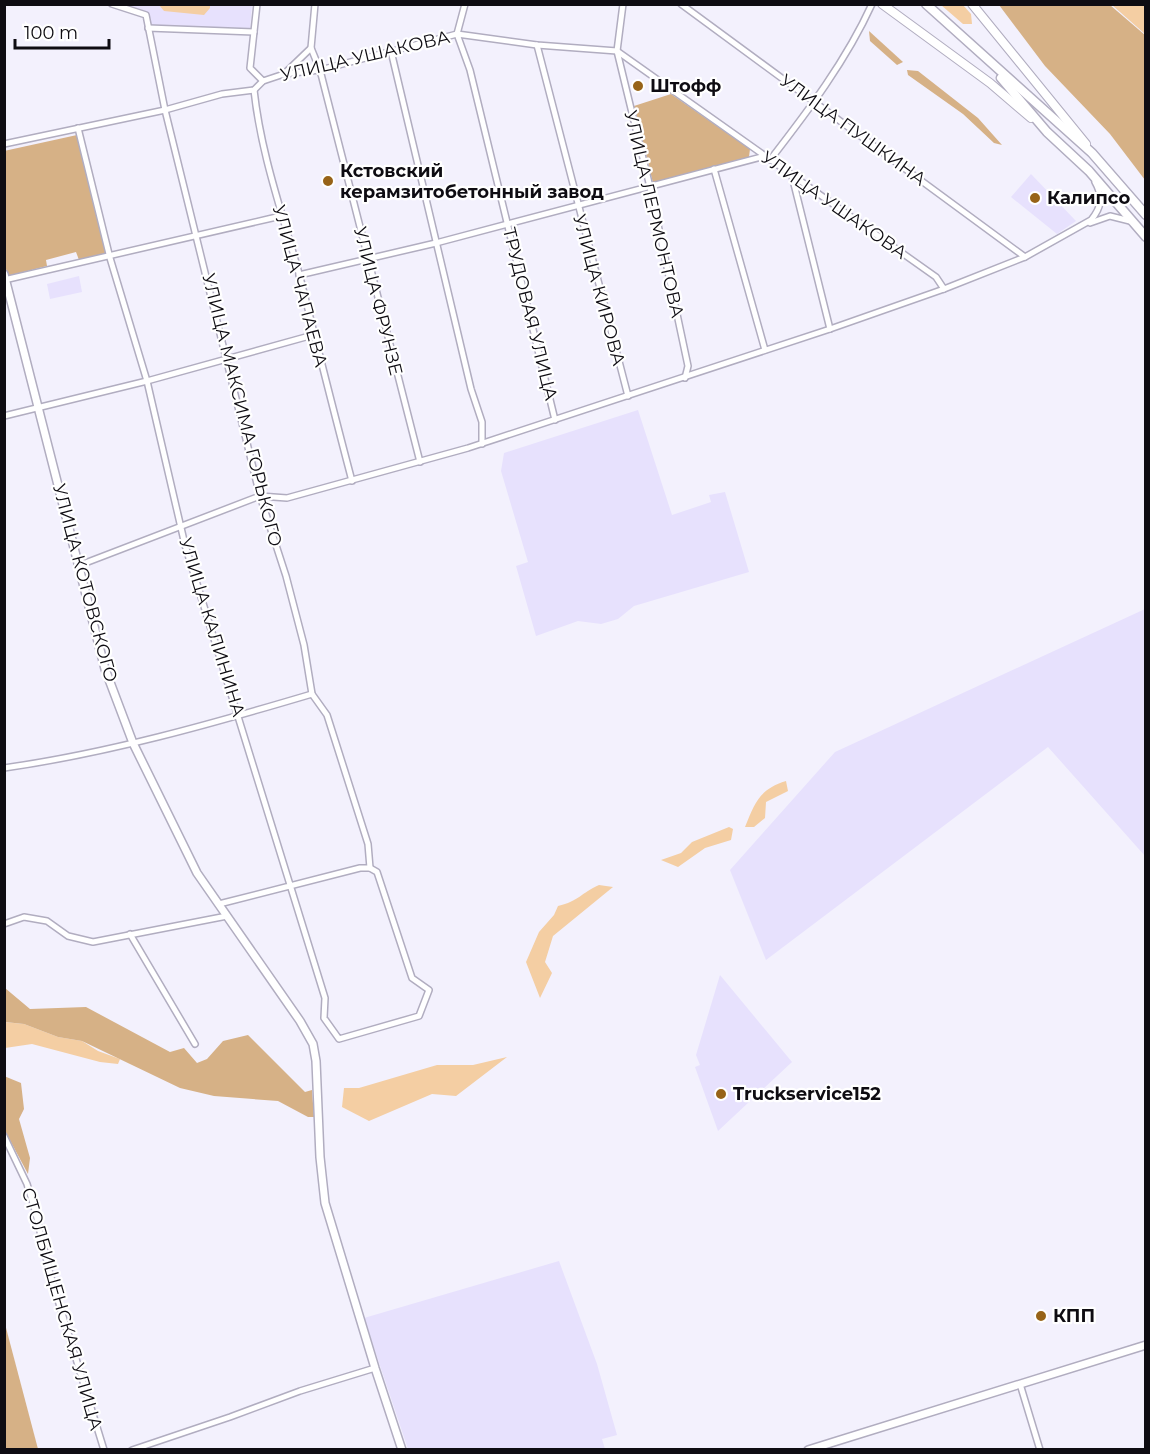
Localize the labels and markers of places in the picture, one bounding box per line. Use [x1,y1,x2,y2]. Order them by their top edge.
place label: Штофф [650,75,721,97]
marker: Штофф [631,79,645,93]
place label: Кстовский керамзитобетонный завод [340,160,604,203]
marker: Кстовский керамзитобетонный завод [321,174,335,188]
place label: Калипсо [1047,187,1130,209]
marker: Калипсо [1028,191,1042,205]
place label: Truckservice152 [733,1083,881,1105]
marker: Truckservice152 [714,1087,728,1101]
place label: КПП [1053,1305,1095,1327]
marker: КПП [1034,1309,1048,1323]

